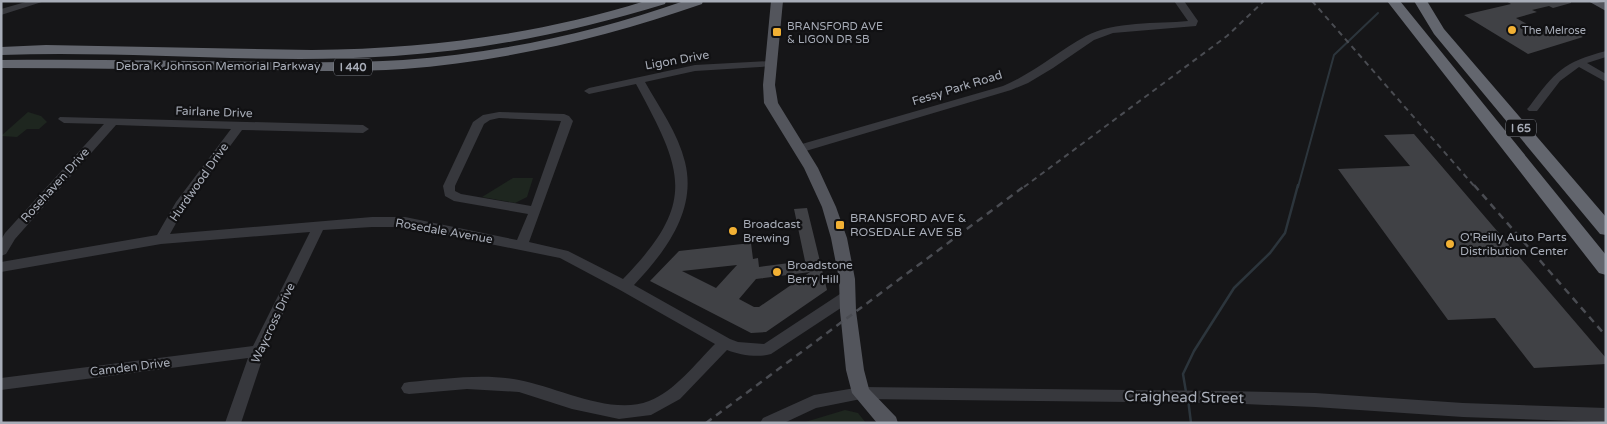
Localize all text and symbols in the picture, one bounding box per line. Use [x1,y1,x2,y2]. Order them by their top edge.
place label: BRANSFORD AVE & LIGON DR SB [787,20,883,46]
marker: The Melrose [1506,24,1518,36]
place label: The Melrose [1522,24,1586,37]
marker: BRANSFORD AVE & LIGON DR SB [771,26,783,38]
street label: Ligon Drive [644,47,710,73]
road number: I 440 [334,58,372,76]
street label: Debra K Johnson Memorial Parkway [116,59,321,73]
street label: Fessy Park Road [910,68,1004,108]
street label: Fairlane Drive [175,104,253,120]
road number: I 65 [1506,120,1536,136]
street label: Hurdwood Drive [167,140,231,224]
street label: Rosehaven Drive [18,145,92,225]
place label: BRANSFORD AVE & ROSEDALE AVE SB [850,211,967,239]
street label: Rosedale Avenue [394,216,494,246]
place label: Broadcast Brewing [743,217,801,245]
marker: BRANSFORD AVE & ROSEDALE AVE SB [834,219,846,231]
marker: Broadcast Brewing [727,225,739,237]
place label: O'Reilly Auto Parts Distribution Center [1460,230,1568,258]
marker: O'Reilly Auto Parts Distribution Center [1444,238,1456,250]
place label: Broadstone Berry Hill [787,258,853,286]
marker: Broadstone Berry Hill [771,266,783,278]
street label: Waycross Drive [248,280,298,365]
street label: Camden Drive [89,355,171,379]
street label: Craighead Street [1124,387,1244,407]

